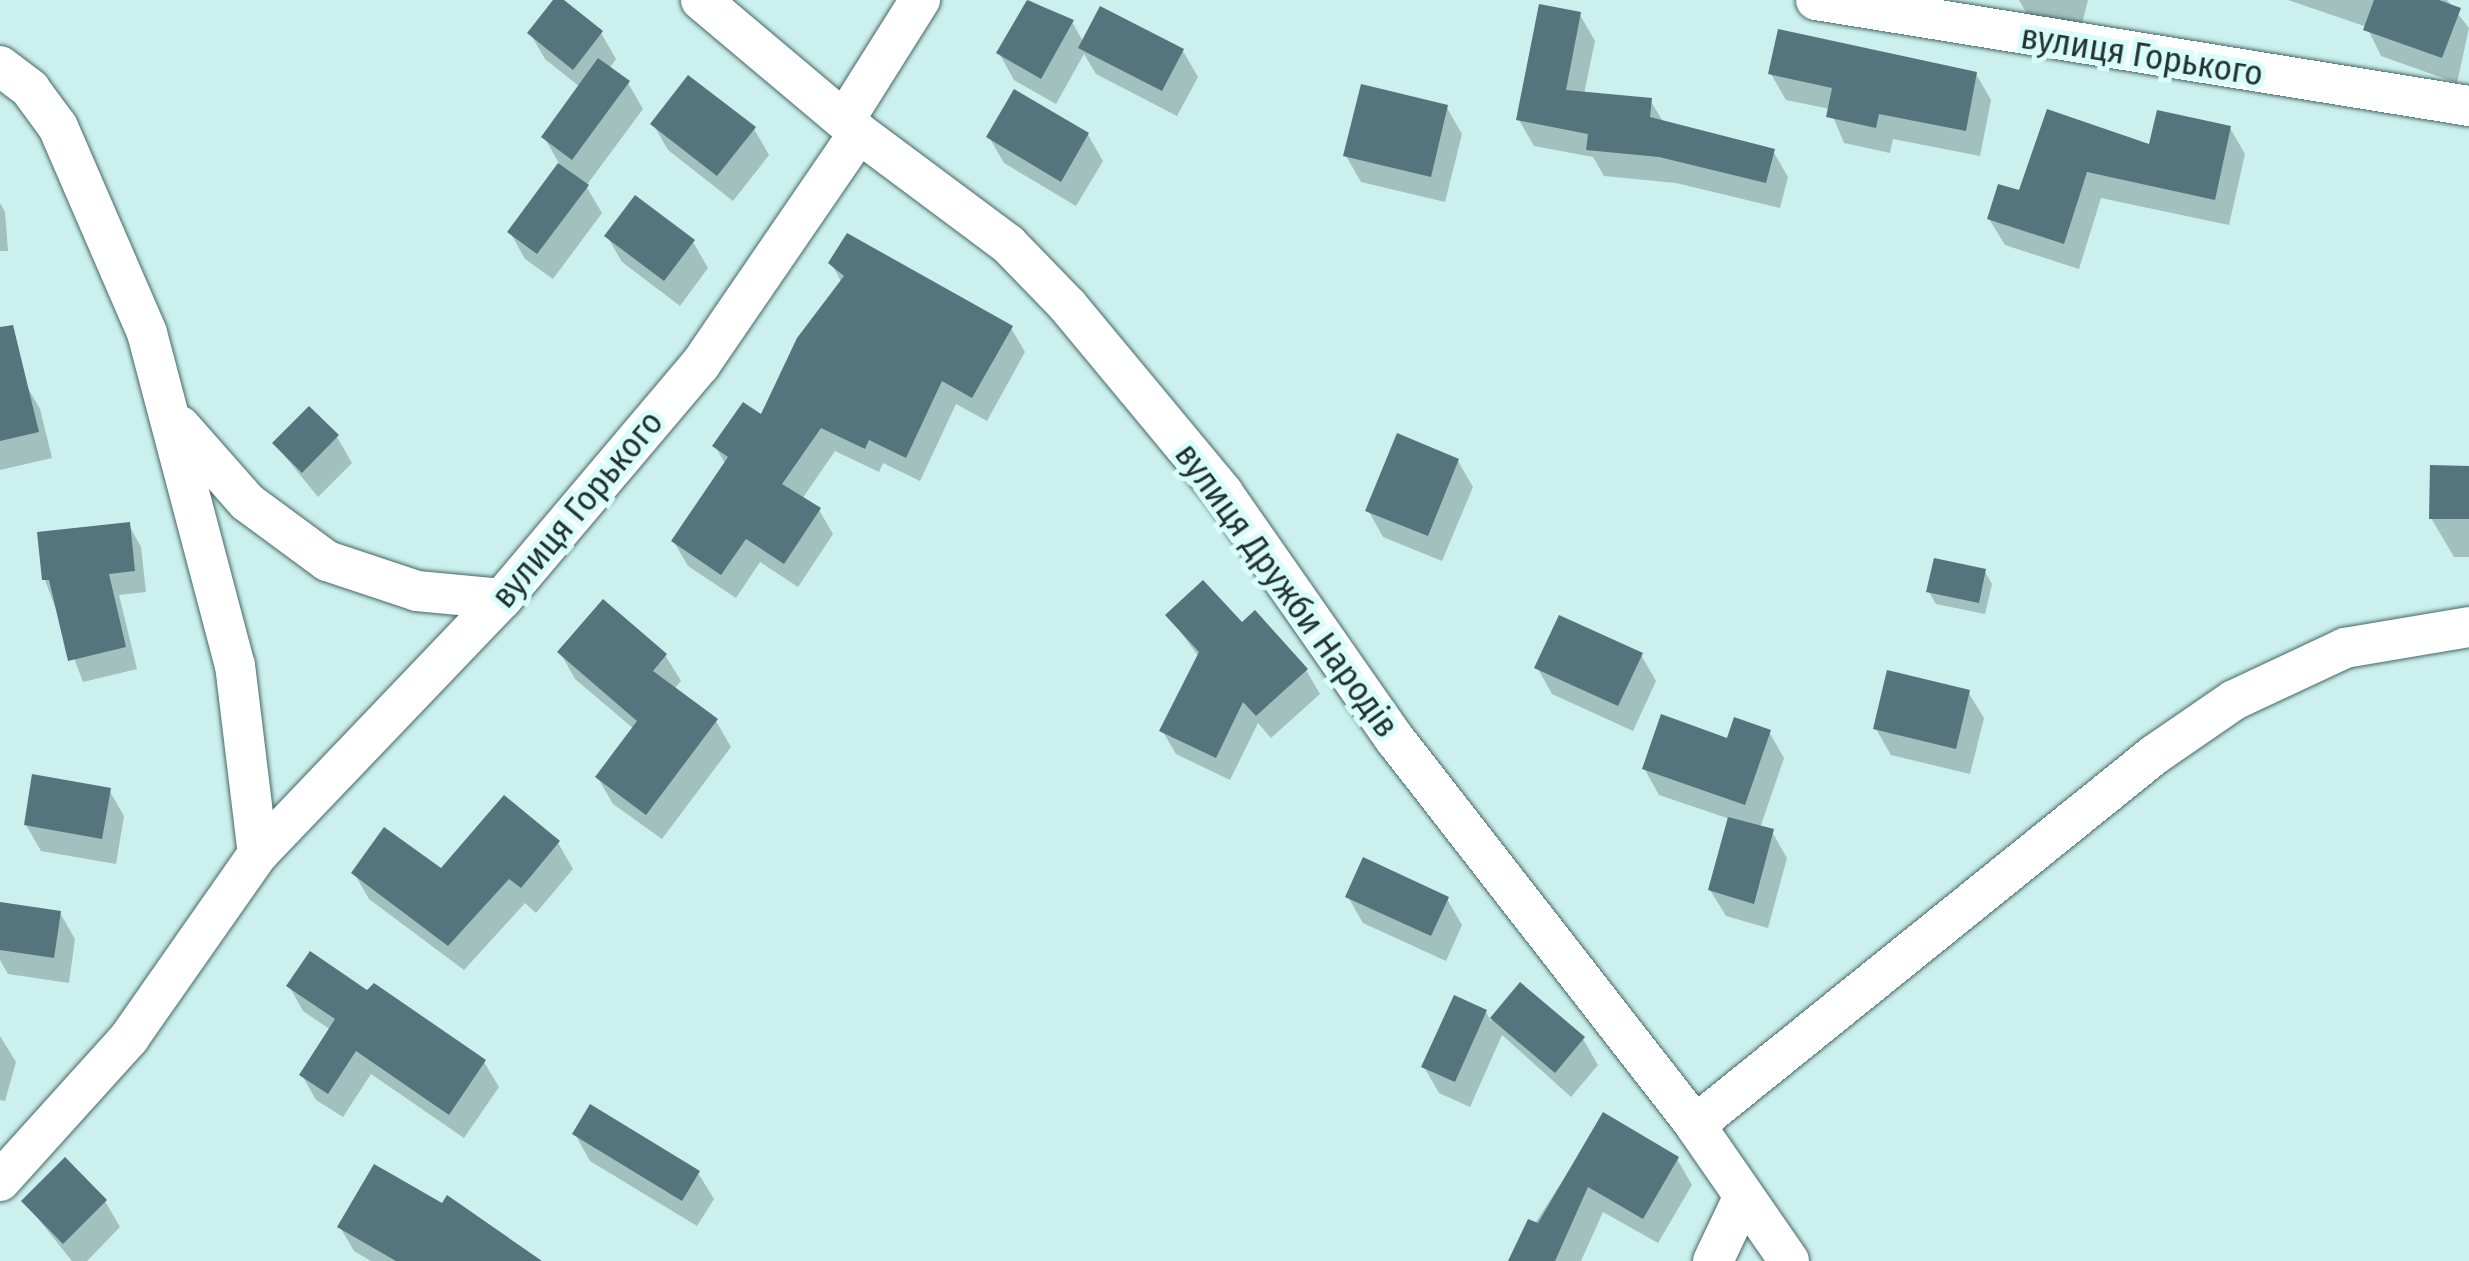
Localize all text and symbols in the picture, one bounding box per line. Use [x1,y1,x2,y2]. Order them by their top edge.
street label: вулиця Горького [2018,15,2266,95]
street label: вулиця Горького [482,402,672,616]
street label: вулиця Дружби Народів [1166,435,1408,745]

